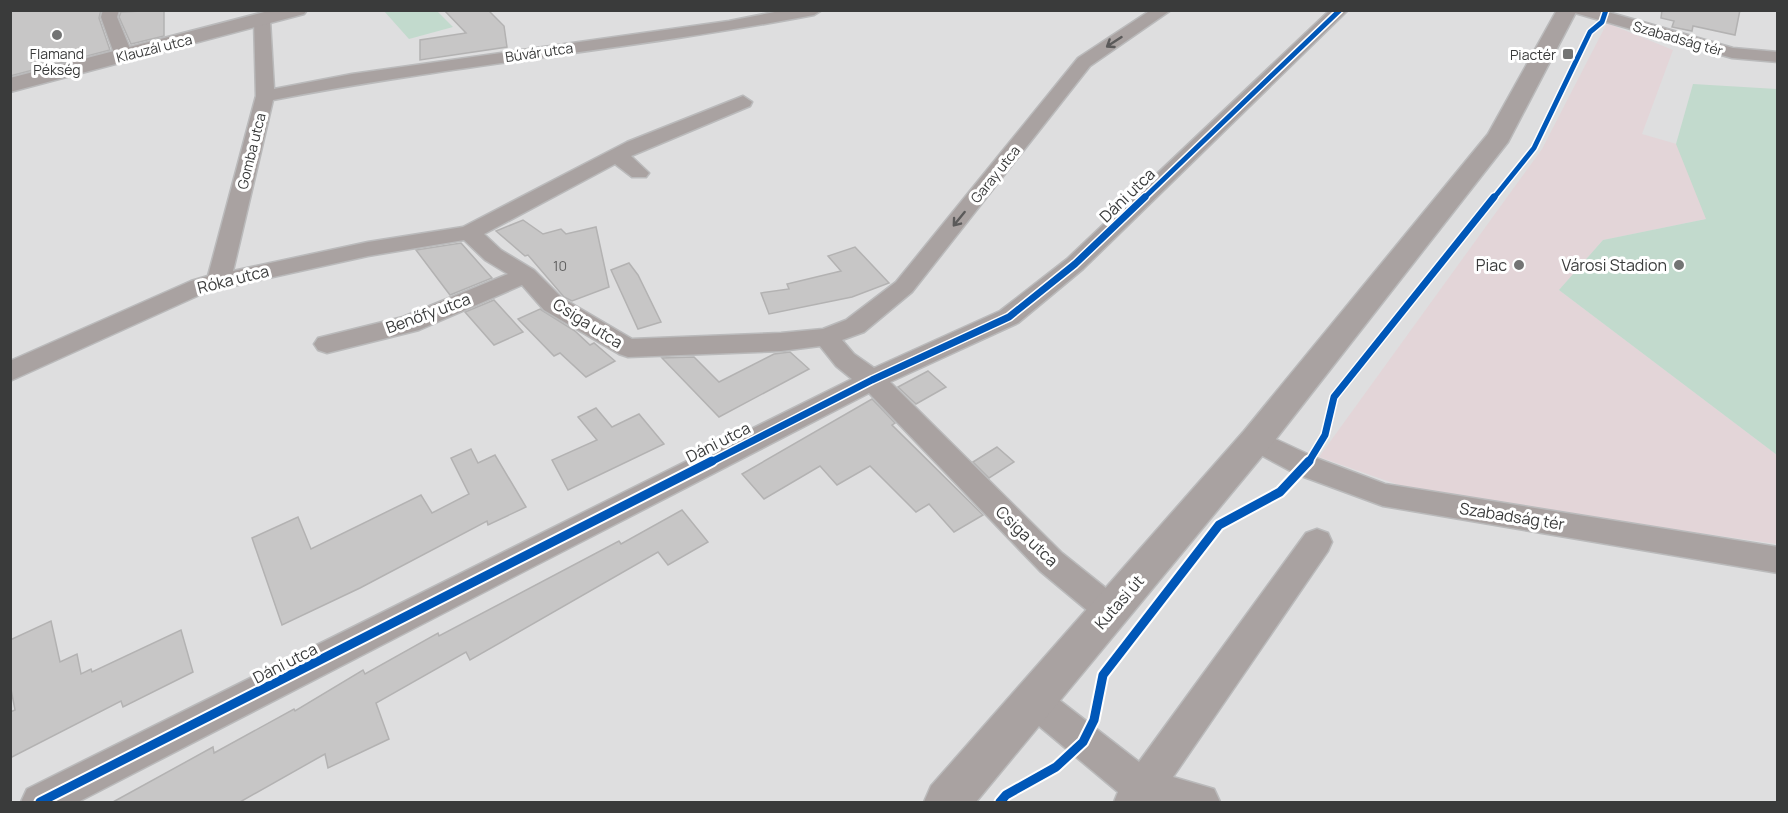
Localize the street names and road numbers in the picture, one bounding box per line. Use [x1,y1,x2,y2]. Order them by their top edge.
street label: Szabadság tér [1631,16,1725,60]
street label: Klauzál utca [114,29,194,67]
street label: Búvár utca [504,38,574,66]
street label: Gomba utca [232,111,270,191]
street label: Garay utca [966,141,1024,207]
street label: Dáni utca [1094,163,1160,227]
street label: Róka utca [195,260,271,298]
street label: Benőfy utca [383,288,473,338]
street label: Csiga utca [549,293,627,353]
street label: Dáni utca [682,416,754,468]
street label: Szabadság tér [1458,497,1566,535]
street label: Csiga utca [991,501,1063,571]
street label: Kutasi út [1089,570,1149,634]
street label: Dáni utca [249,637,321,689]

